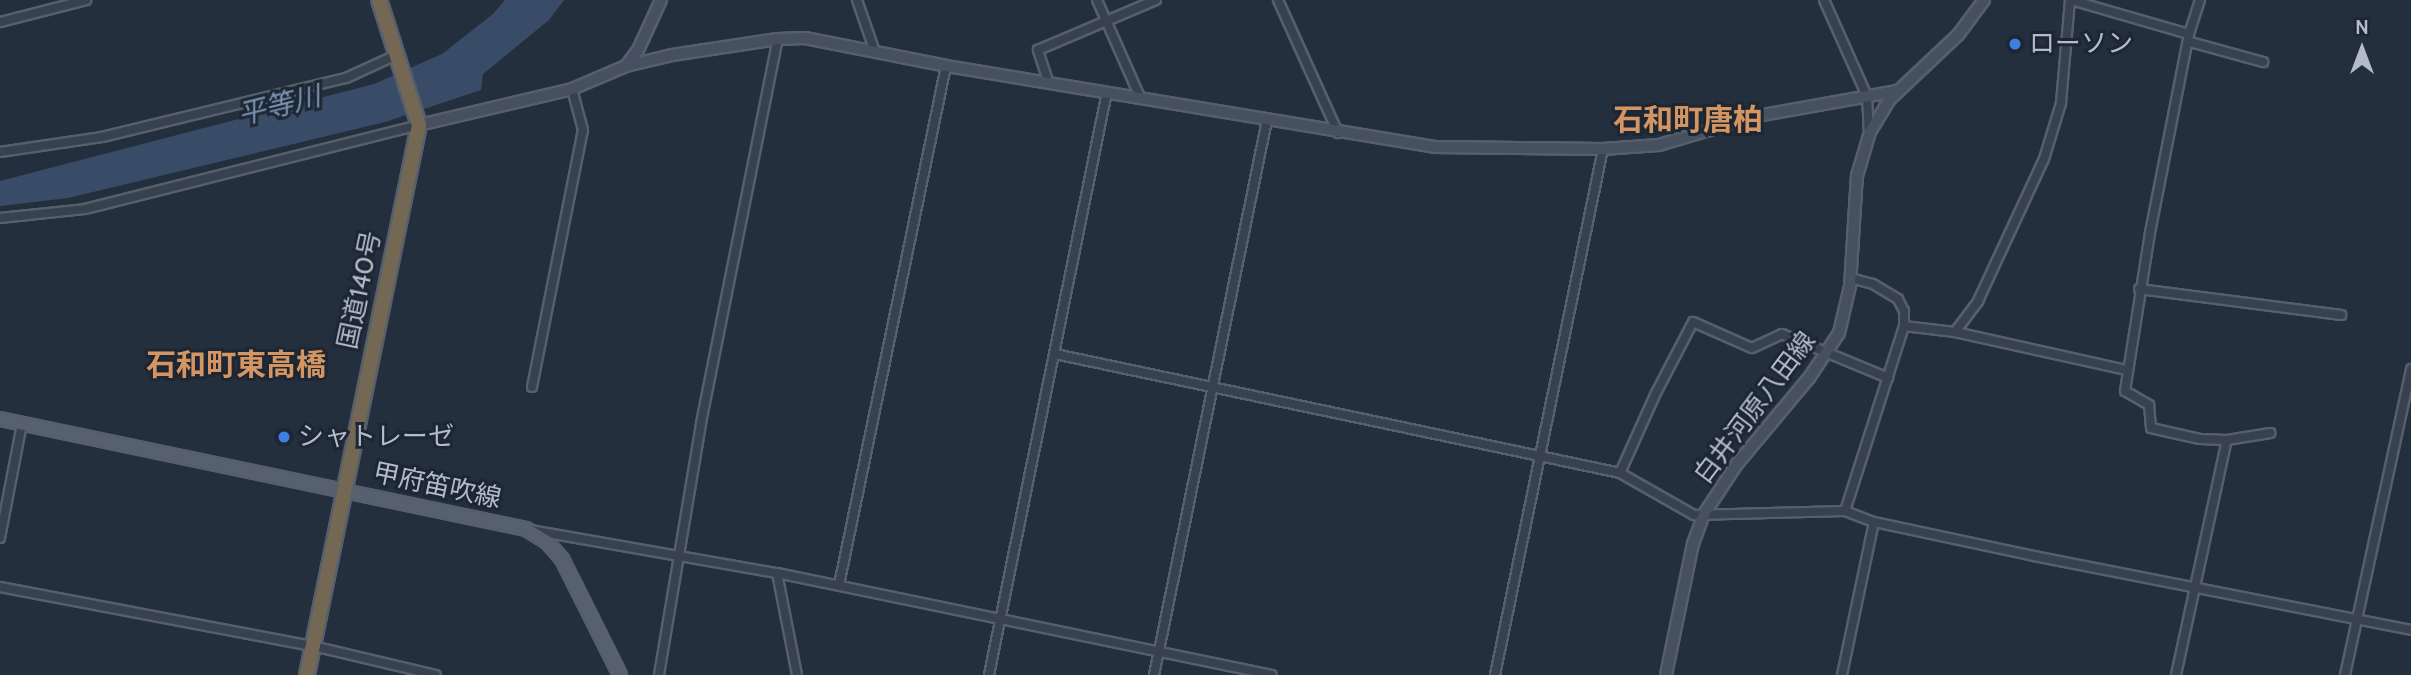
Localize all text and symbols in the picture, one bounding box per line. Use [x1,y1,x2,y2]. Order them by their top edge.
north arrow [2327,14,2397,84]
text: N [2355,16,2369,39]
place label: ローソン [2029,28,2133,60]
marker: ローソン [2007,36,2023,52]
water label: 平等川 [234,79,324,131]
district label: 石和町唐柏 [1613,102,1763,138]
street label: 国道140号 [332,228,388,352]
street label: 白井河原八田線 [1688,326,1822,490]
district label: 石和町東高橋 [146,347,326,383]
place label: シャトレーゼ [298,421,454,453]
marker: シャトレーゼ [276,429,292,445]
street label: 甲府笛吹線 [370,457,504,515]

